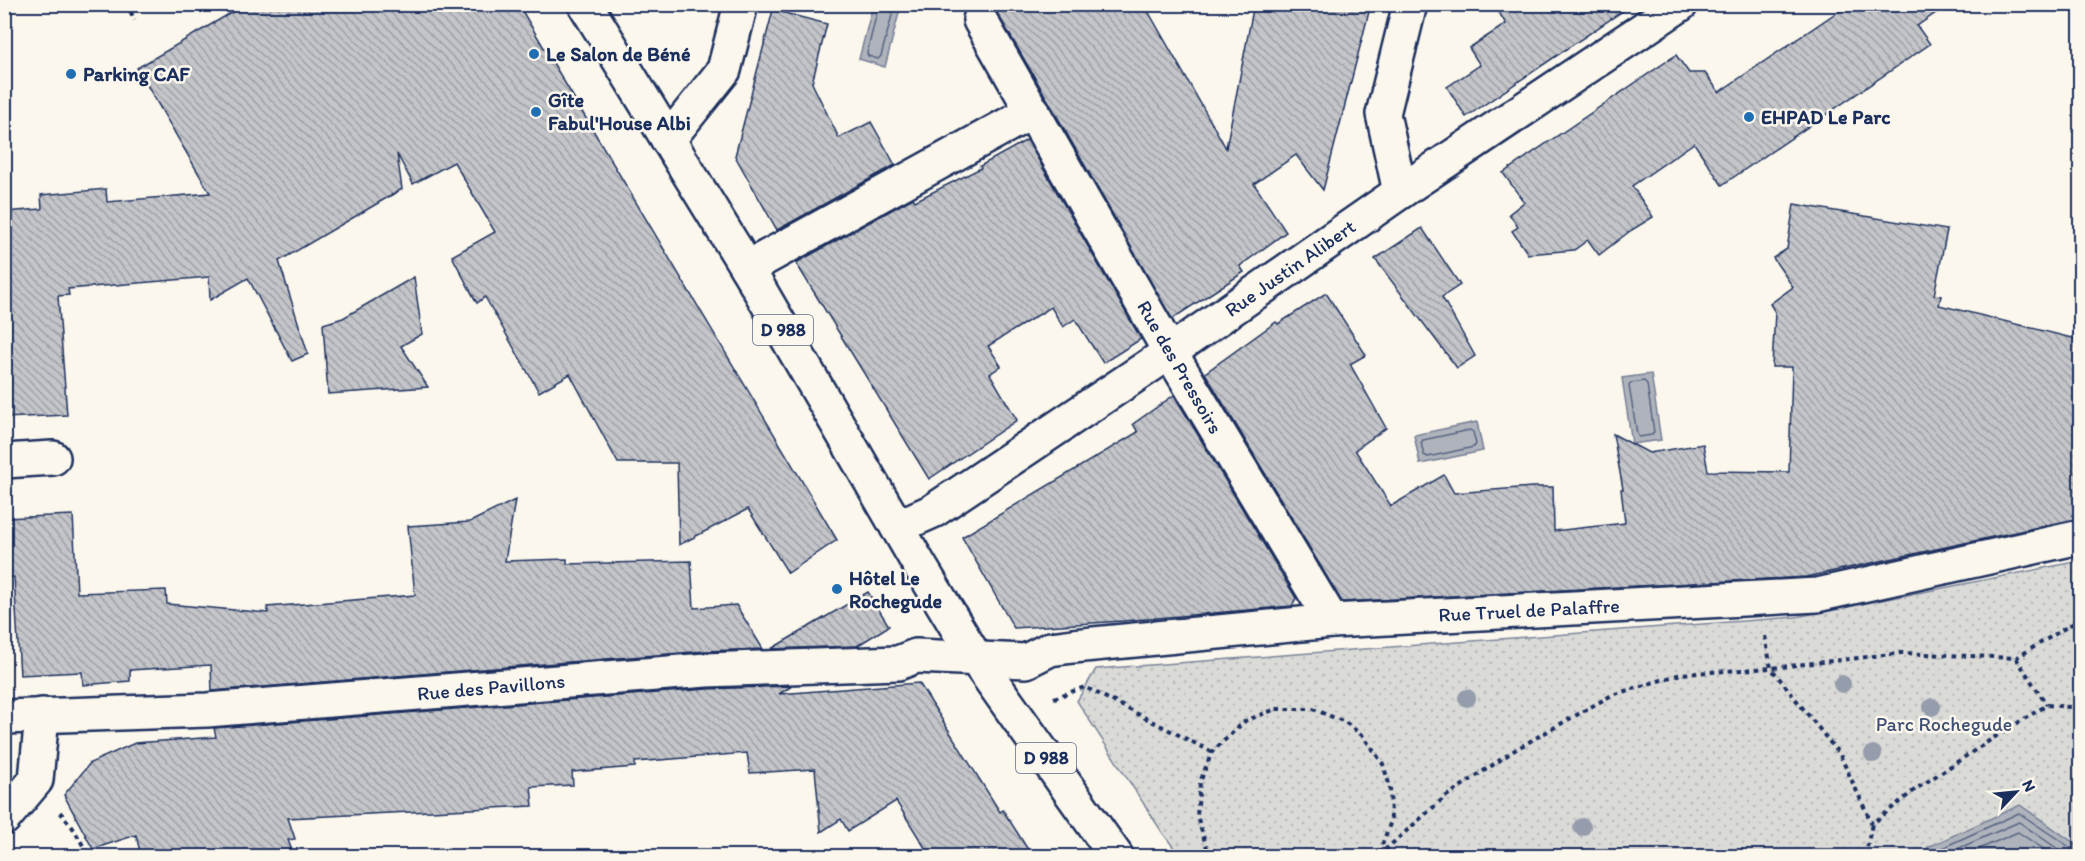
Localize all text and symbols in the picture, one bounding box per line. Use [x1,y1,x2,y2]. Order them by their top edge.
place label: Le Salon de Béné [546,42,691,66]
marker: Le Salon de Béné [527,47,541,61]
place label: Parking CAF [83,62,190,87]
marker: Parking CAF [64,67,78,81]
place label: Gîte Fabul'House Albi [548,88,691,135]
marker: Gîte Fabul'House Albi [529,105,543,119]
place label: EHPAD Le Parc [1761,105,1890,129]
marker: EHPAD Le Parc [1742,110,1756,124]
street label: Rue Justin Alibert [1220,214,1360,322]
street label: Rue des Pressoirs [1132,296,1228,438]
road number: D 988 [753,315,813,345]
place label: Hôtel Le Rochegude [849,566,943,614]
marker: Hôtel Le Rochegude [830,582,844,596]
street label: Rue Truel de Palaffre [1438,593,1620,627]
street label: Rue des Pavillons [416,669,566,705]
park label: Parc Rochegude [1876,712,2012,736]
road number: D 988 [1016,743,1076,773]
north arrow [1986,762,2046,822]
text: N [2018,777,2040,795]

